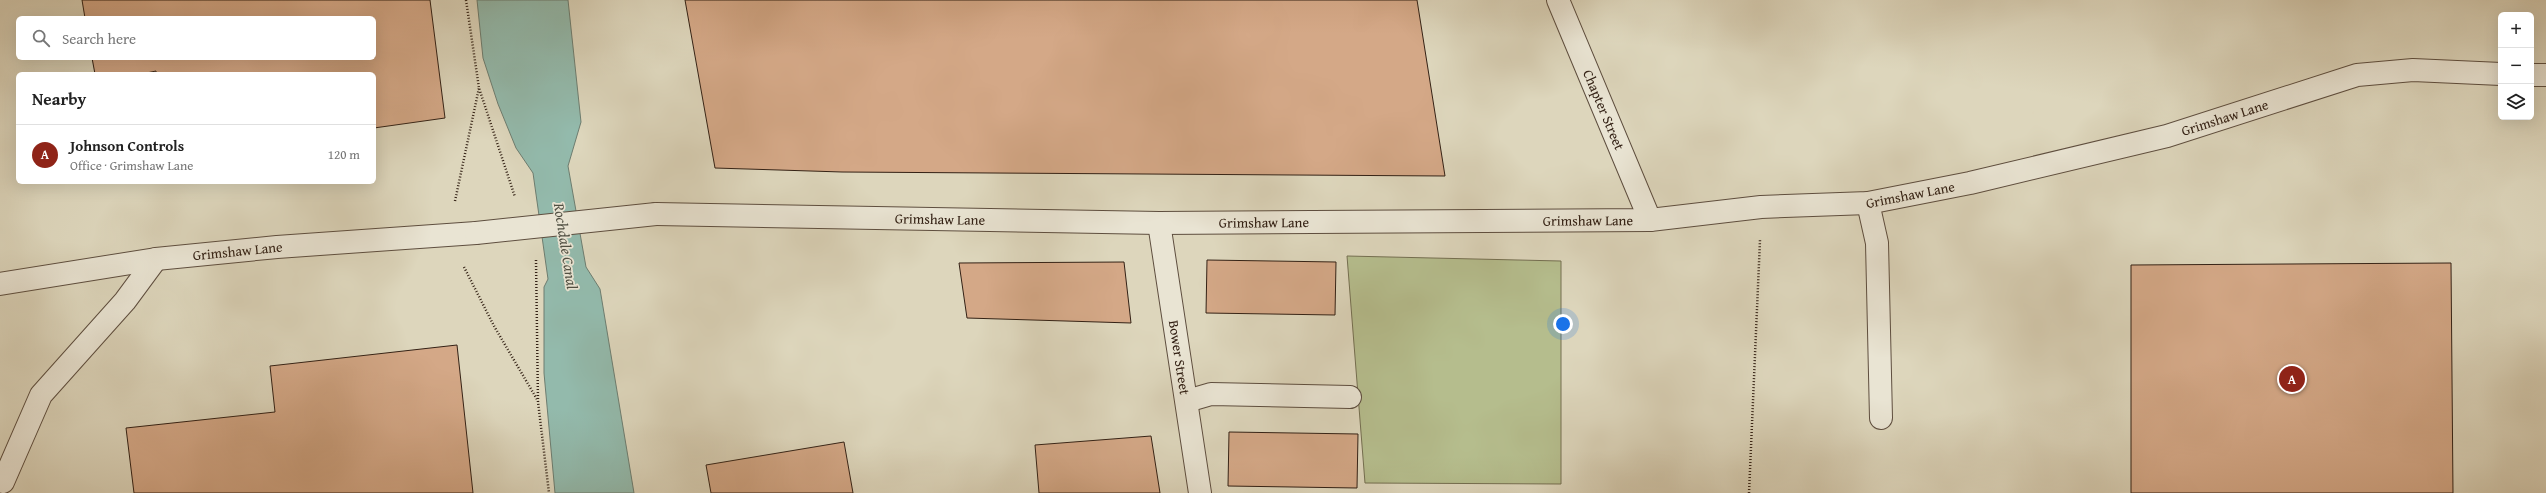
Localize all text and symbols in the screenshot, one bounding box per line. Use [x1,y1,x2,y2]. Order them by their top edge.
map controls [2498,12,2534,120]
button: + [2498,12,2534,48]
search box [16,16,376,60]
icon: search [30,27,52,49]
text: Search here [62,28,136,49]
button: − [2498,48,2534,84]
street label: Chapter Street [1578,66,1630,153]
button: layers [2498,84,2534,120]
text: Nearby [32,86,86,111]
street label: Grimshaw Lane [2179,94,2271,141]
text: Johnson Controls [70,135,184,156]
text: A [41,145,49,164]
text: 120 m [328,145,360,164]
text: Office · Grimshaw Lane [70,156,193,175]
street label: Grimshaw Lane [1864,176,1957,213]
water label: Rochdale Canal [549,200,583,291]
street label: Grimshaw Lane [895,208,986,230]
street label: Grimshaw Lane [1543,210,1634,231]
street label: Grimshaw Lane [1219,212,1310,233]
street label: Grimshaw Lane [192,237,284,265]
your location [1553,314,1573,334]
street label: Bower Street [1164,319,1195,396]
pin: A [2279,364,2305,394]

